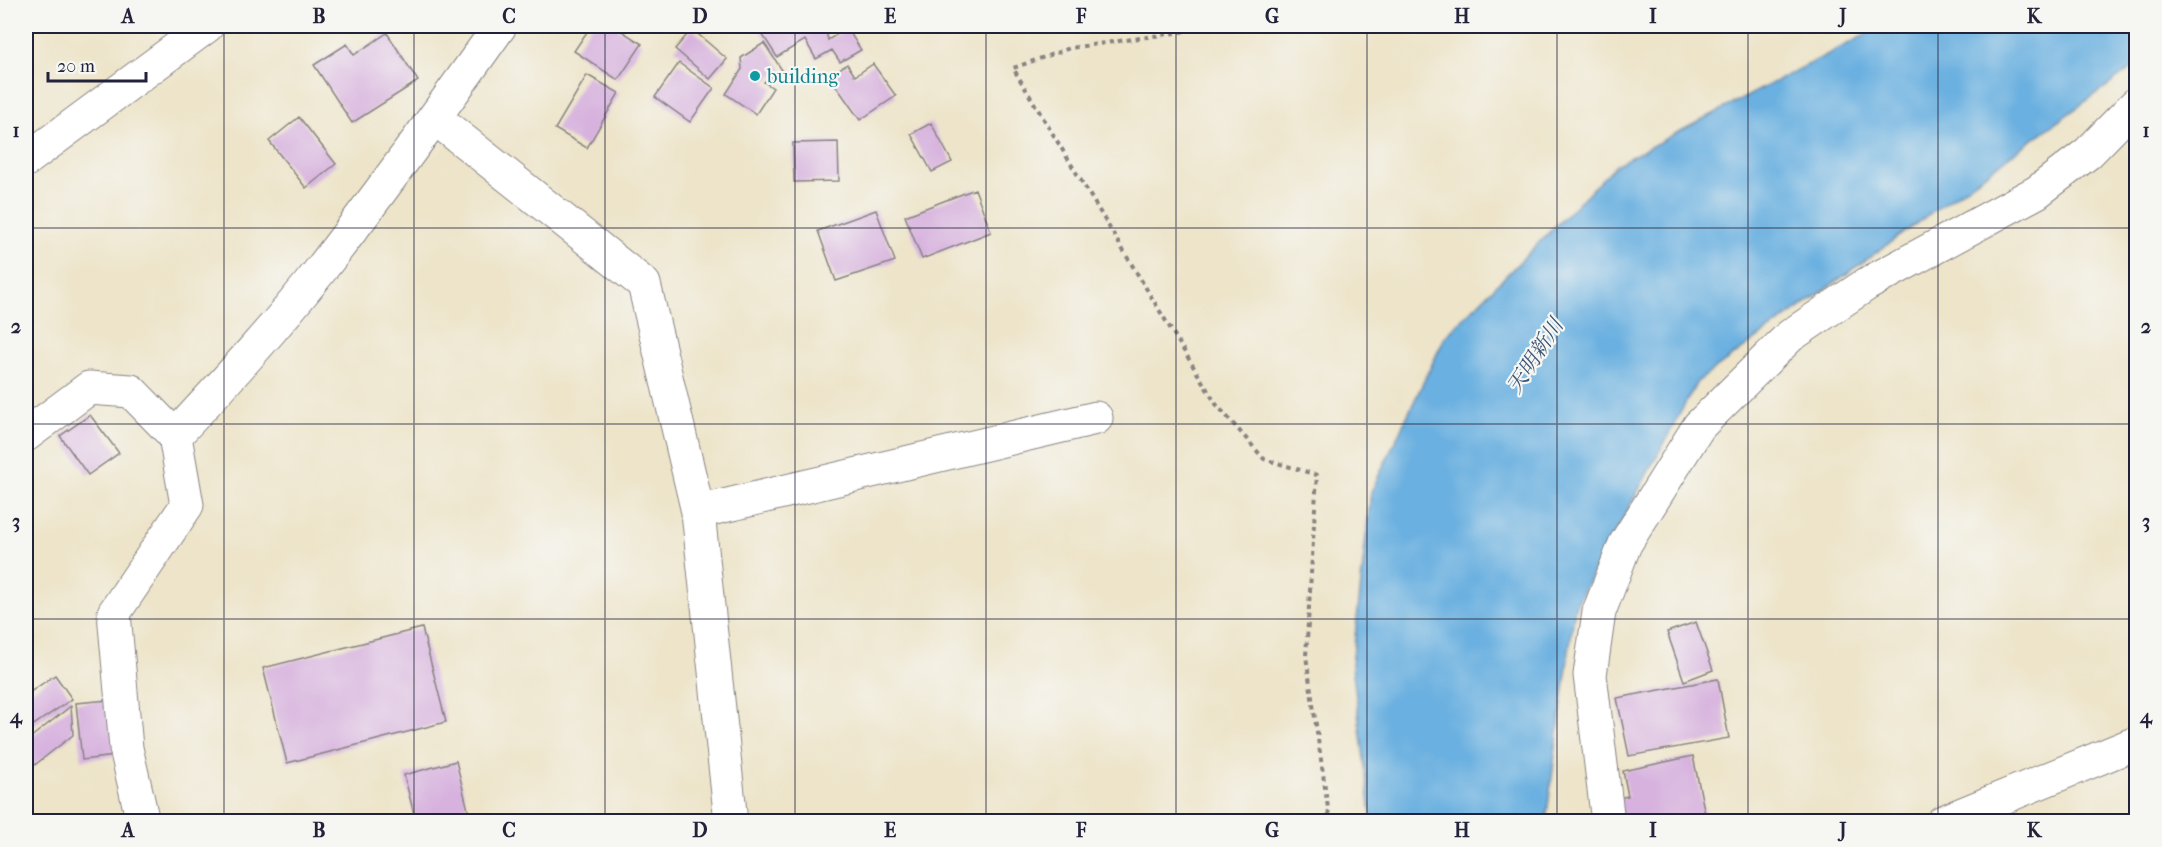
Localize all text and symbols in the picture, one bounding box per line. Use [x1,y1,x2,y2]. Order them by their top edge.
text: A [120,5,136,28]
text: B [312,5,326,28]
text: C [502,5,516,28]
text: D [692,5,708,28]
text: E [884,5,896,28]
text: F [1075,5,1087,28]
text: G [1265,5,1279,28]
text: H [1454,5,1470,28]
text: I [1649,5,1657,28]
text: J [1837,5,1847,28]
text: K [2027,5,2043,28]
scale bar [48,45,146,83]
text: 20 m [57,56,95,77]
place label: building [766,65,839,88]
marker: building [748,69,762,83]
text: 1 [12,119,20,142]
text: 1 [2142,119,2150,142]
water label: 天明新川 [1502,313,1569,398]
text: 2 [11,315,21,338]
text: 2 [2141,315,2151,338]
text: 3 [12,510,20,533]
text: 3 [2142,510,2150,533]
text: 4 [9,705,23,729]
text: 4 [2139,705,2153,729]
text: A [120,819,136,842]
text: B [312,819,326,842]
text: C [502,819,516,842]
text: D [692,819,708,842]
text: E [884,819,896,842]
text: F [1075,819,1087,842]
text: G [1265,819,1279,842]
text: H [1454,819,1470,842]
text: I [1649,819,1657,842]
text: J [1837,819,1847,842]
text: K [2027,819,2043,842]

